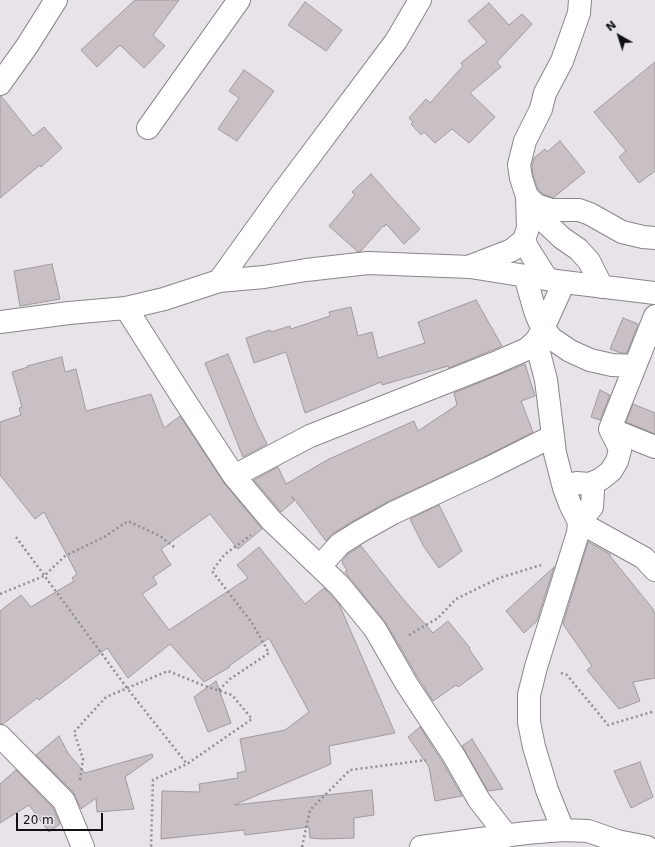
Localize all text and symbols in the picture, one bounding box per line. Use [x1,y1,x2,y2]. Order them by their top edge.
north arrow [599,16,639,56]
text: N [603,18,619,34]
scale bar [18,805,105,831]
text: 20 m [23,813,54,827]

